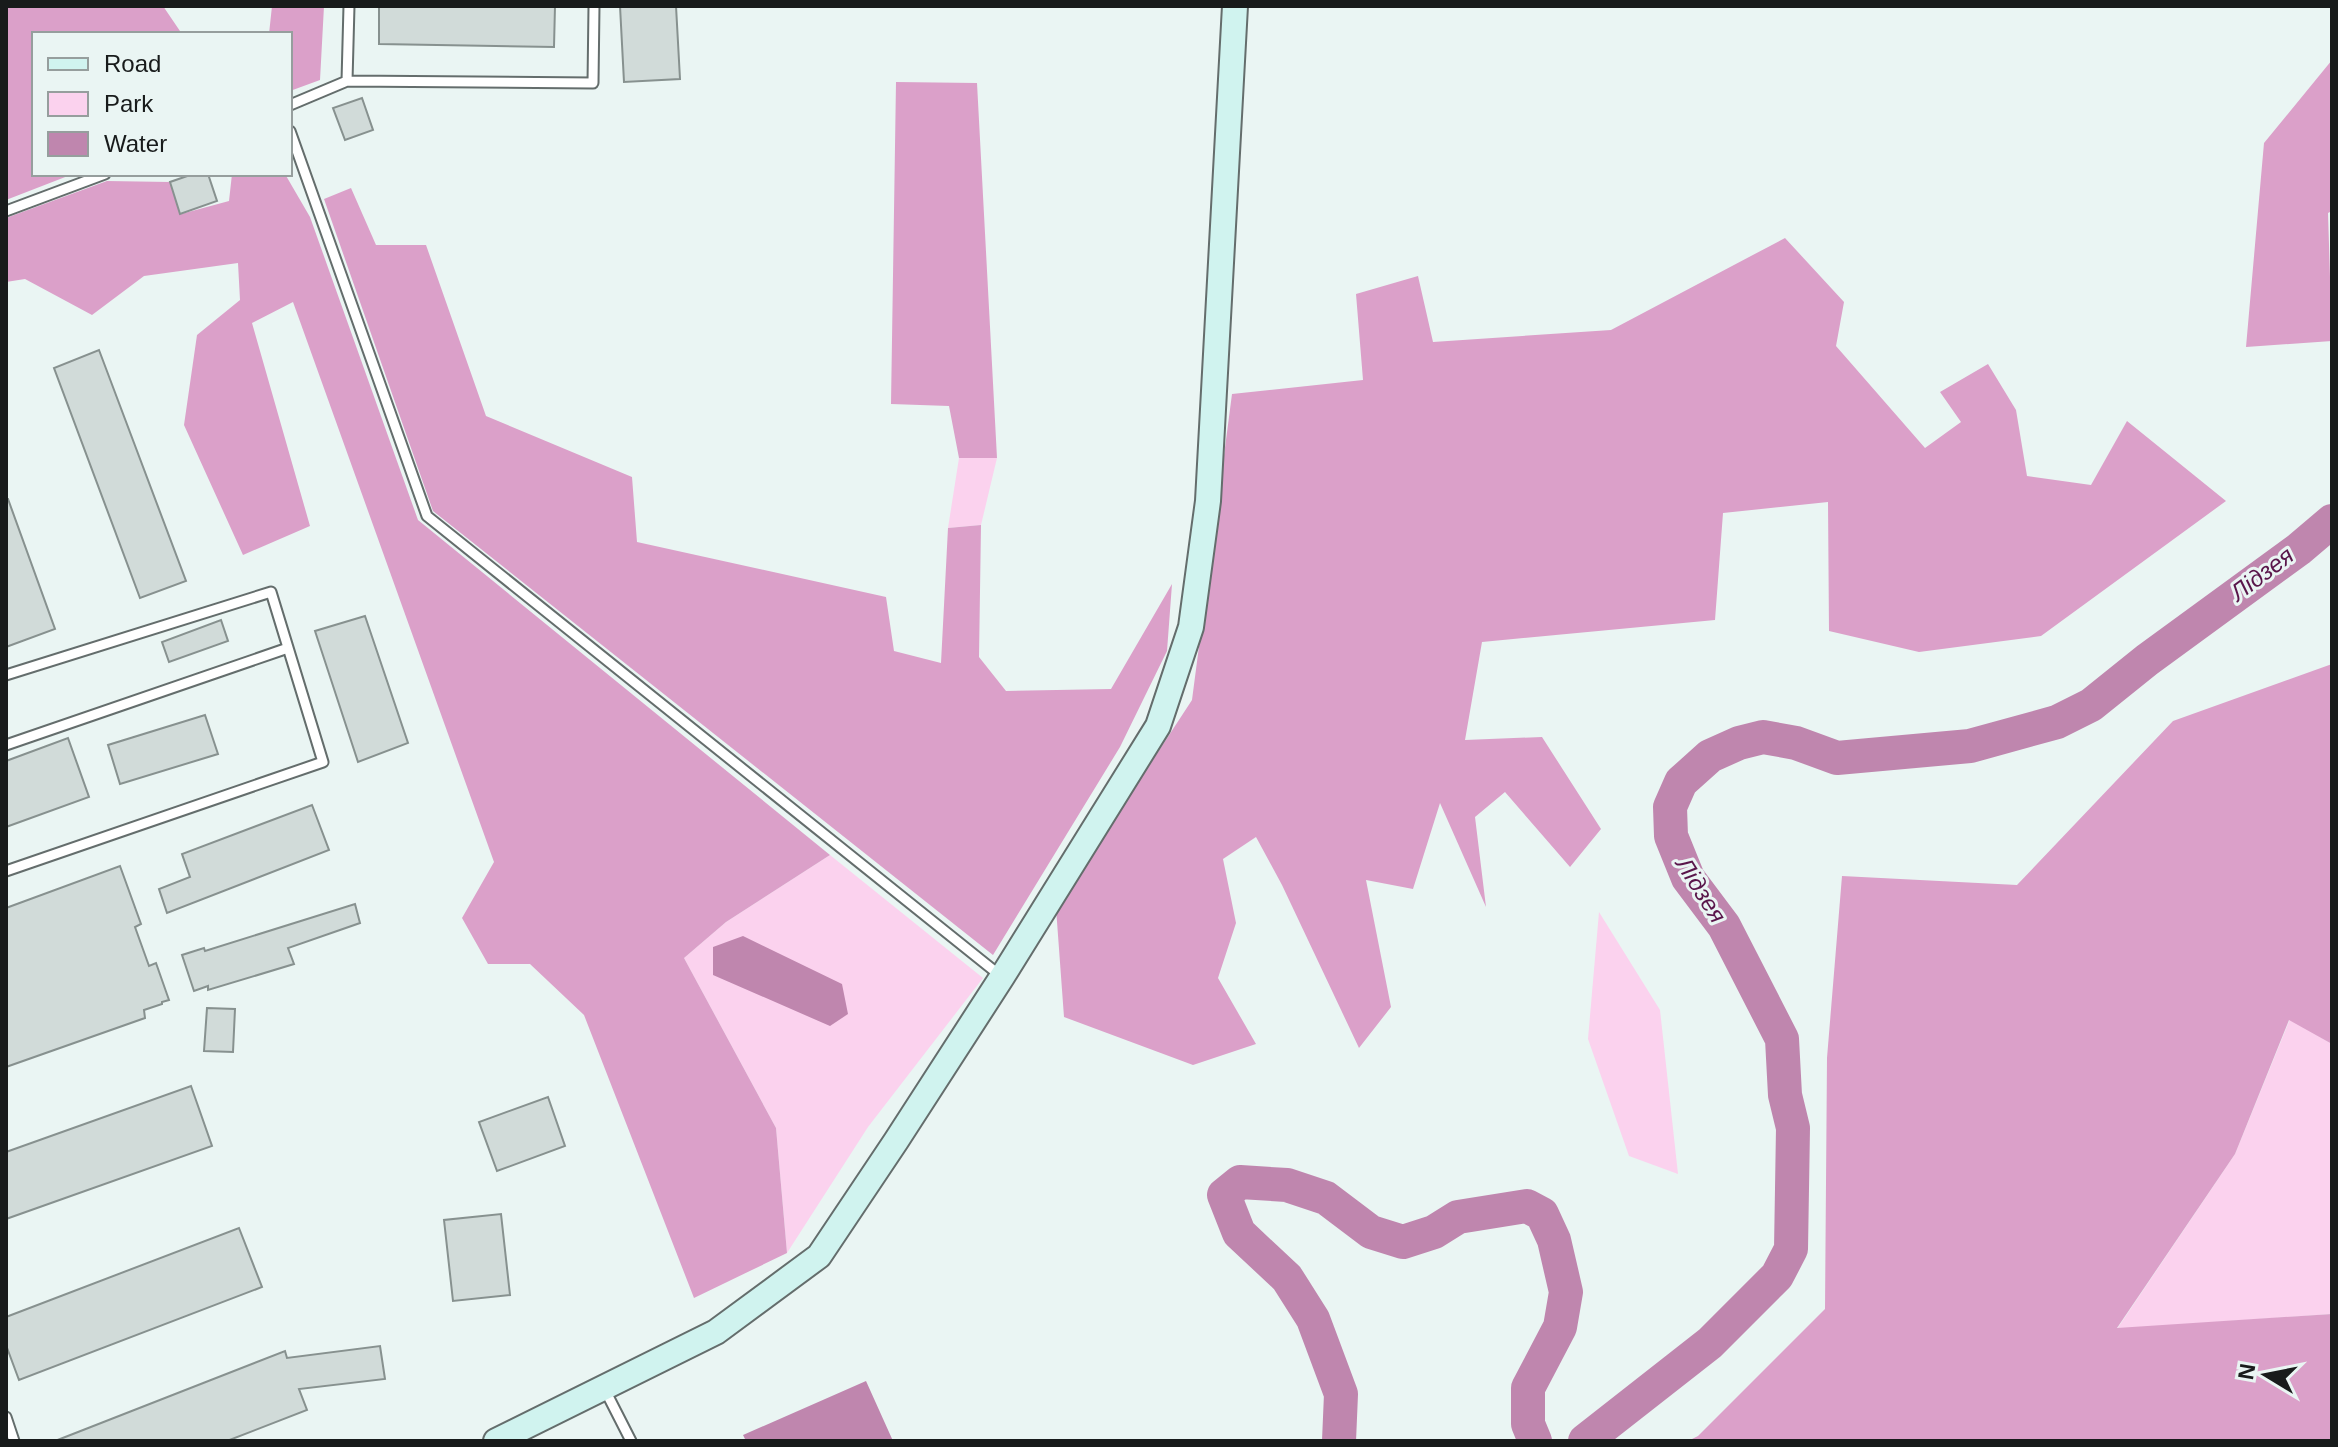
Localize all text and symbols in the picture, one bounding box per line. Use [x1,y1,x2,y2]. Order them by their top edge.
legend [32,32,292,176]
text: Road [104,50,161,77]
text: Park [104,90,154,117]
text: Water [104,130,167,157]
water label: Лідзея [2223,541,2299,607]
water label: Лідзея [1670,850,1732,928]
north arrow [2226,1335,2306,1415]
text: N [2233,1362,2260,1382]

